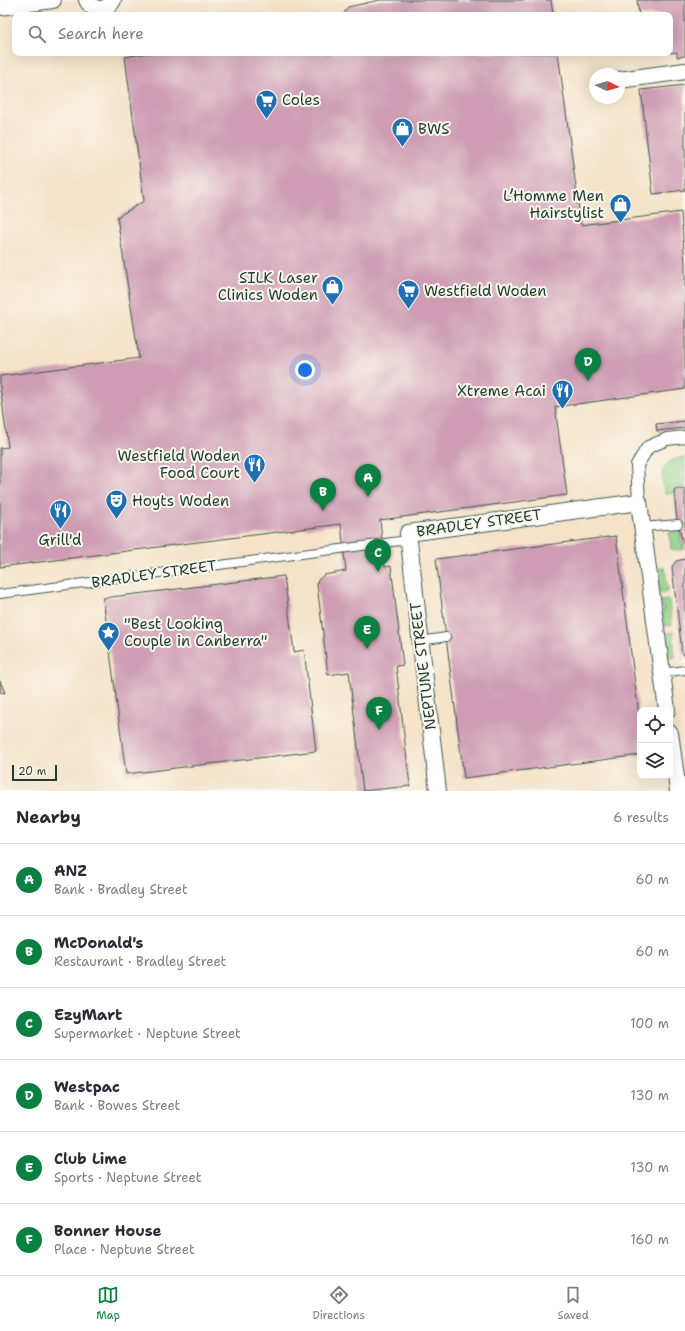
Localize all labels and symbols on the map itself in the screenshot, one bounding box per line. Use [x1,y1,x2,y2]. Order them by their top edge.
north arrow [589,68,625,104]
supermarket icon: Coles [253,87,279,120]
place label: Coles [282,90,320,110]
shop icon: BWS [390,116,416,149]
place label: BWS [418,119,450,139]
place label: L’Homme Men Hairstylist [503,186,604,223]
shop icon: L’Homme Men Hairstylist [607,192,633,225]
place label: SILK Laser Clinics Woden [218,268,318,305]
shop icon: SILK Laser Clinics Woden [320,274,346,307]
supermarket icon: Westfield Woden [395,278,421,311]
place label: Westfield Woden [424,281,547,301]
pin: D [575,348,601,381]
your location [295,360,315,380]
restaurant icon: Xtreme Acai [549,378,575,411]
place label: Xtreme Acai [457,381,546,401]
place label: Westfield Woden Food Court [117,446,240,483]
restaurant icon: Westfield Woden Food Court [242,452,268,485]
pin: A [355,464,381,497]
pin: B [310,478,336,511]
theatre icon: Hoyts Woden [104,488,130,521]
place label: Hoyts Woden [132,491,229,511]
restaurant icon: Grill'd [47,498,73,531]
street label: BRADLEY STREET [415,504,543,542]
place label: Grill'd [39,530,82,550]
pin: C [365,539,391,572]
street label: BRADLEY STREET [90,555,218,593]
street label: NEPTUNE STREET [405,601,441,731]
place label: "Best Looking Couple in Canberra" [124,614,267,651]
pin: E [354,616,380,649]
place icon: "Best Looking Couple in Canberra" [95,620,121,653]
pin: F [366,697,392,730]
scale bar [12,763,57,782]

